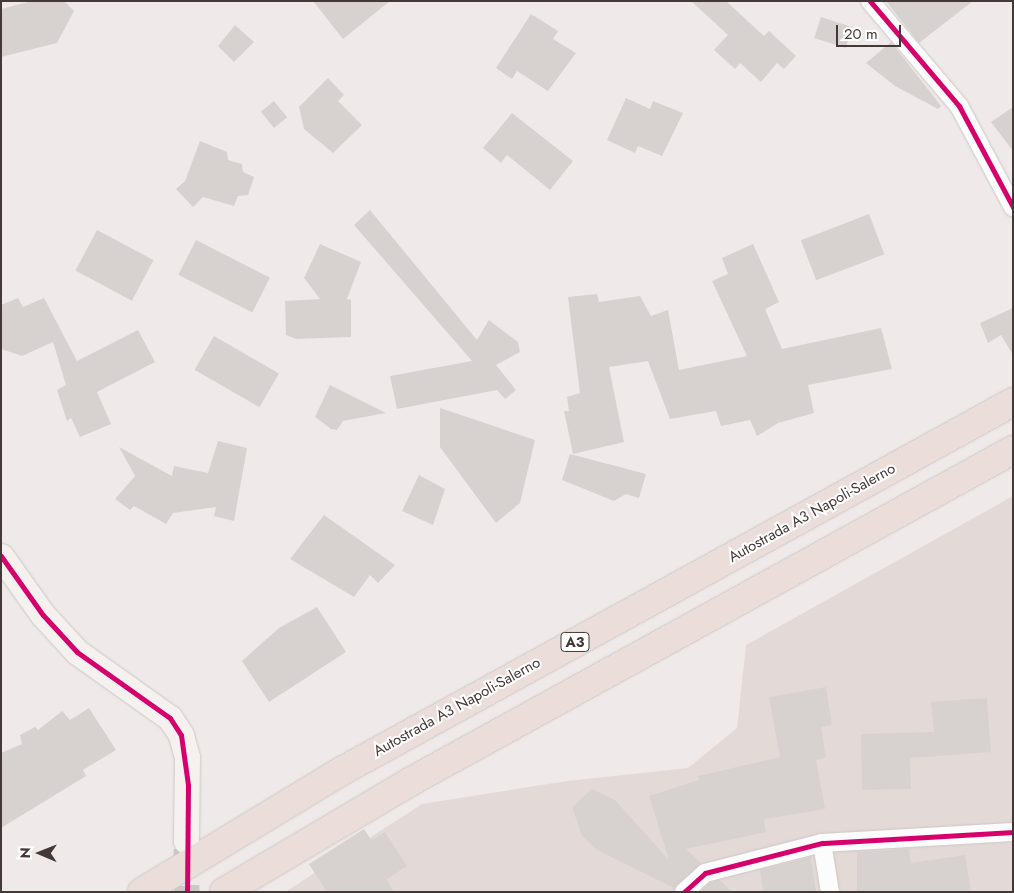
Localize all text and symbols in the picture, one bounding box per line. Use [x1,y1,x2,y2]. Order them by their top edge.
scale bar [839,15,904,47]
text: 20 m [844,23,878,45]
street label: Autostrada A3 Napoli-Salerno [725,460,899,566]
road number: A3 [560,630,590,654]
street label: Autostrada A3 Napoli-Salerno [370,654,544,760]
north arrow [15,828,65,878]
text: N [15,847,35,858]

